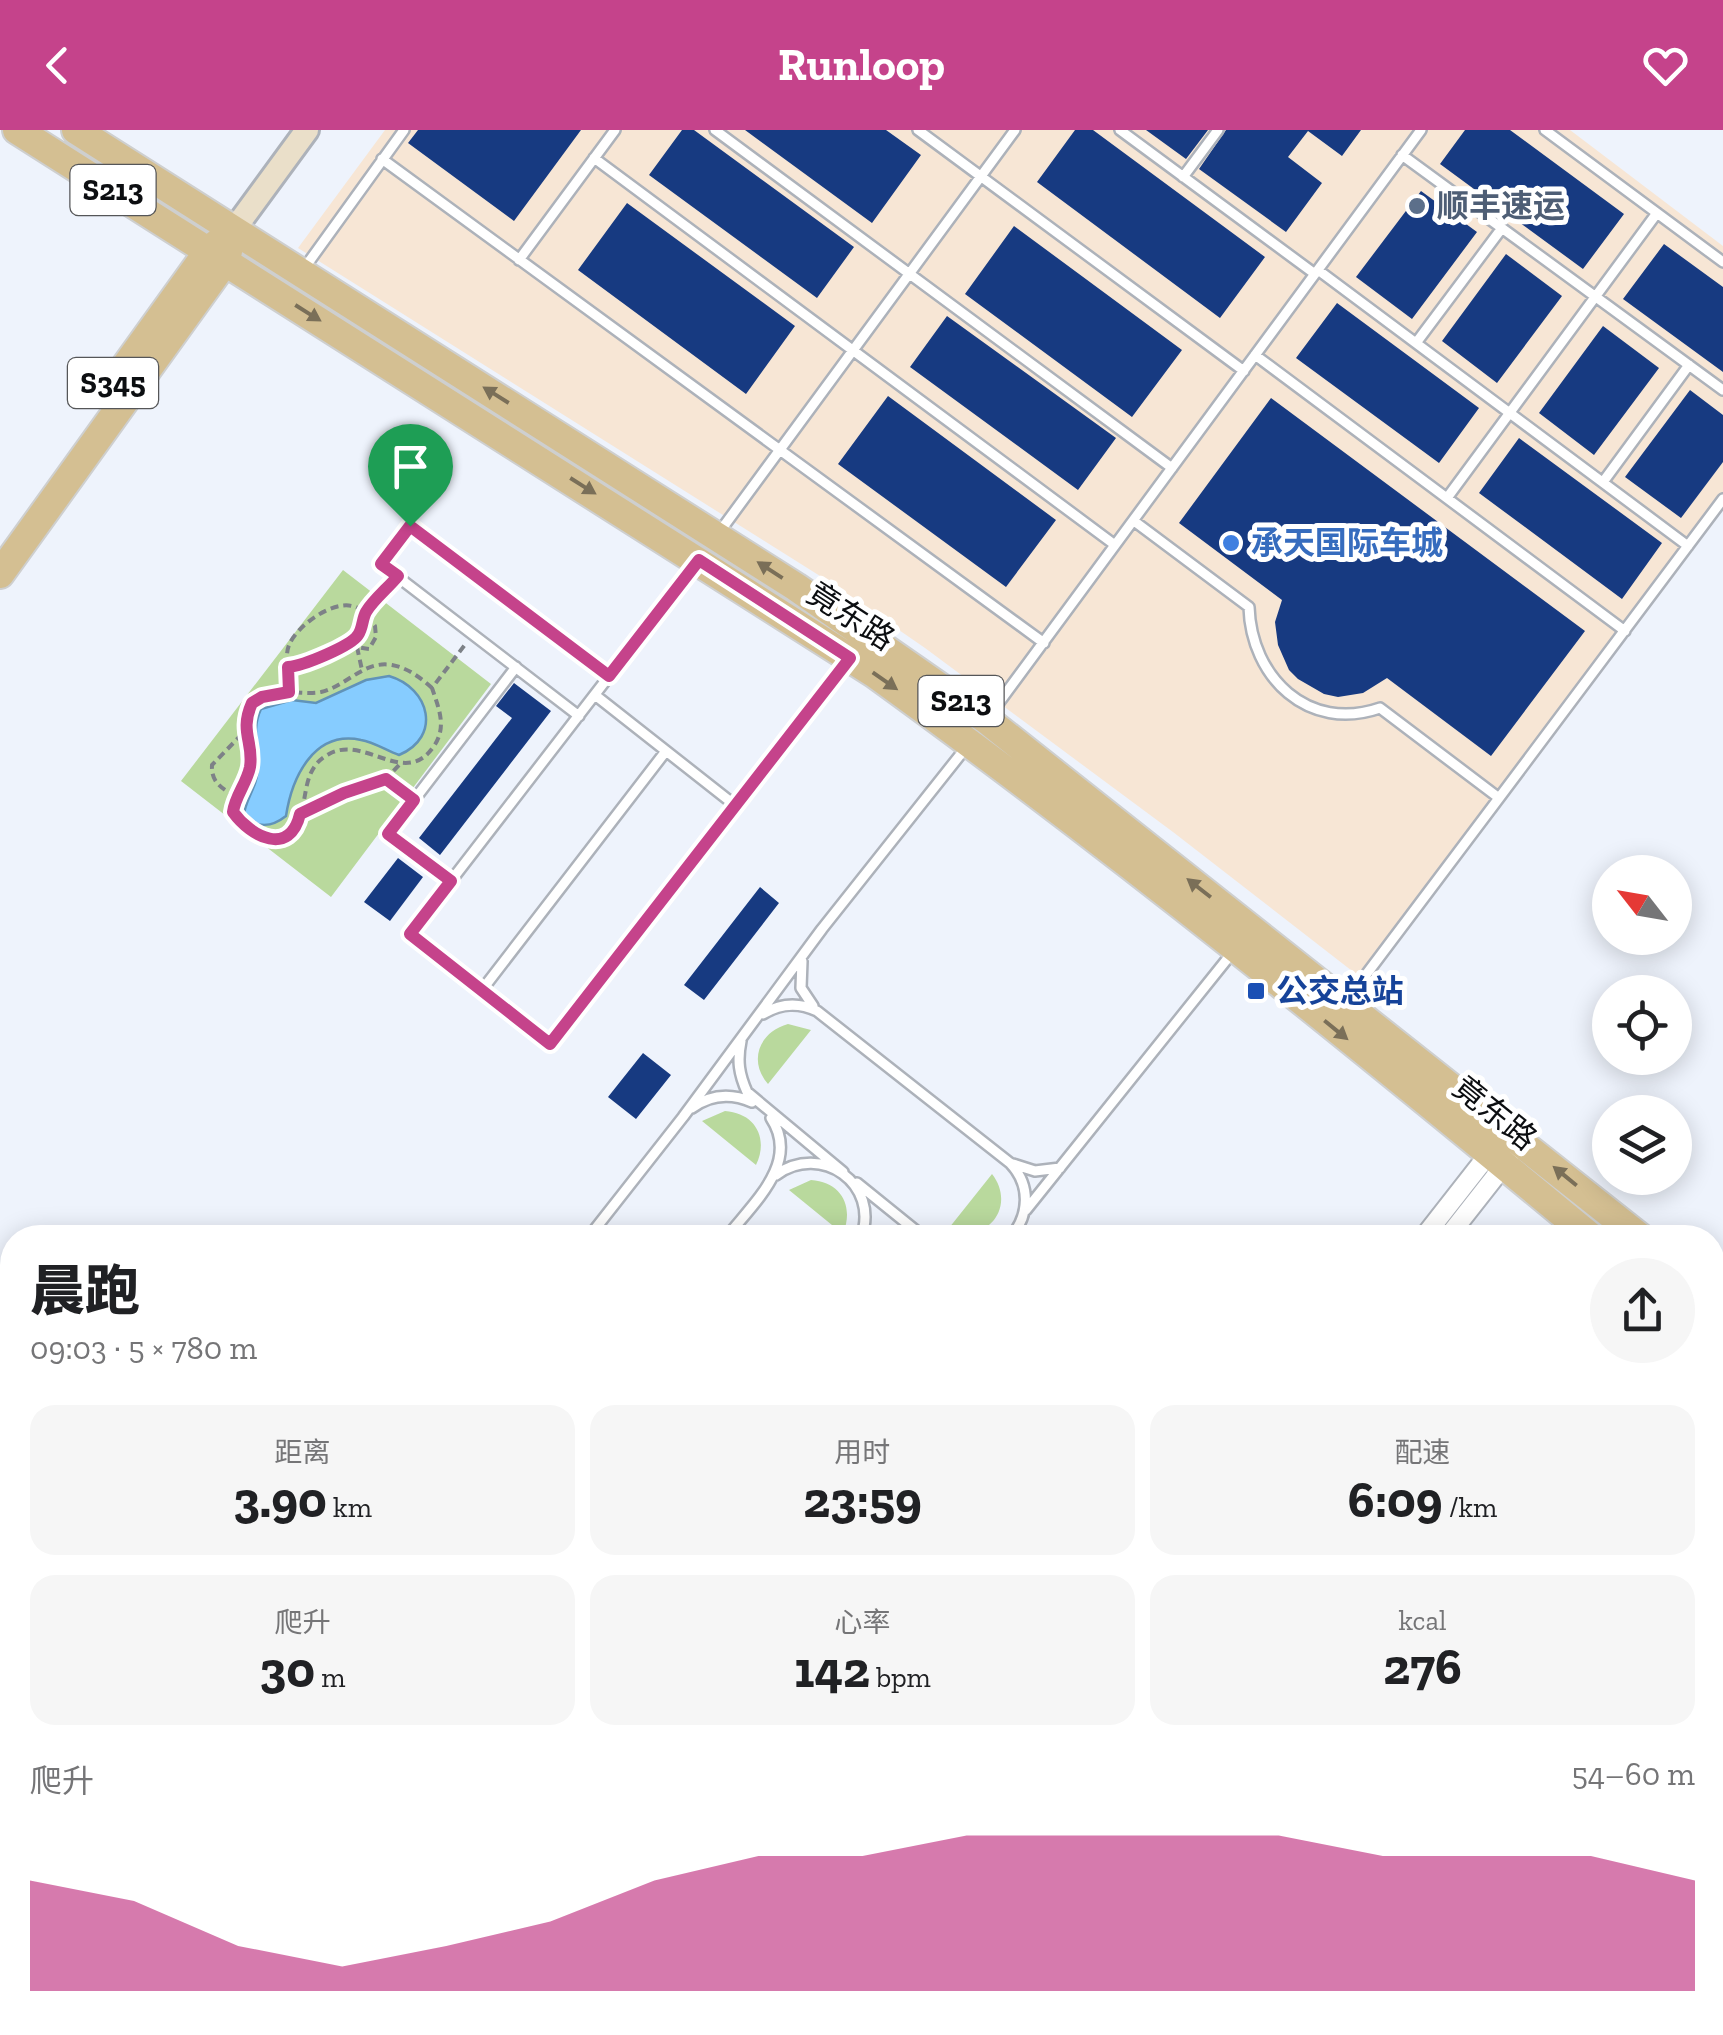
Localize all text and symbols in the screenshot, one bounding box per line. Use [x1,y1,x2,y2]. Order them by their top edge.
icon: back [30,38,85,93]
text: Runloop [778,38,945,92]
icon: heart [1638,38,1693,93]
road number: S213 [70,165,156,215]
place label: 顺丰速运 [1437,187,1565,225]
marker: 顺丰速运 [1406,195,1428,217]
one-way arrow [294,303,321,322]
road number: S345 [68,358,158,408]
one-way arrow [482,387,510,404]
pin [368,424,453,527]
icon: arrive [383,439,438,494]
one-way arrow [569,477,596,495]
place label: 承天国际车城 [1251,524,1443,562]
marker: 承天国际车城 [1220,532,1242,554]
one-way arrow [756,562,784,580]
street label: 竟东路 [800,574,902,658]
one-way arrow [872,671,899,690]
road number: S213 [918,676,1004,726]
north arrow [1592,855,1692,955]
map controls [1592,855,1692,1195]
one-way arrow [1187,878,1213,899]
place label: 公交总站 [1276,972,1404,1010]
button: locate [1592,975,1692,1075]
marker: 公交总站 [1245,980,1267,1002]
one-way arrow [1323,1019,1349,1040]
street label: 竟东路 [1446,1068,1544,1158]
button: layers [1592,1095,1692,1195]
one-way arrow [1552,1166,1577,1187]
text: 晨跑 [30,1258,140,1324]
button: share [1590,1258,1695,1363]
text: 09:03 · 5 × 780 m [30,1329,257,1367]
text: 距离 [274,1436,331,1469]
text: 用时 [834,1436,891,1469]
text: 配速 [1394,1436,1451,1469]
text: 3.90 [233,1470,327,1530]
text: 23:59 [803,1470,922,1530]
text: 6:09 [1348,1470,1443,1530]
text: km [327,1491,372,1524]
text: /km [1443,1491,1497,1524]
text: kcal [1399,1604,1447,1637]
text: 爬升 [274,1606,331,1639]
text: 心率 [834,1606,891,1639]
text: 276 [1383,1637,1462,1697]
text: 30 [260,1640,315,1700]
text: 142 [794,1640,870,1700]
text: m [315,1661,345,1694]
text: bpm [870,1661,931,1694]
text: 54–60 m [1571,1755,1695,1793]
text: 爬升 [30,1762,94,1800]

